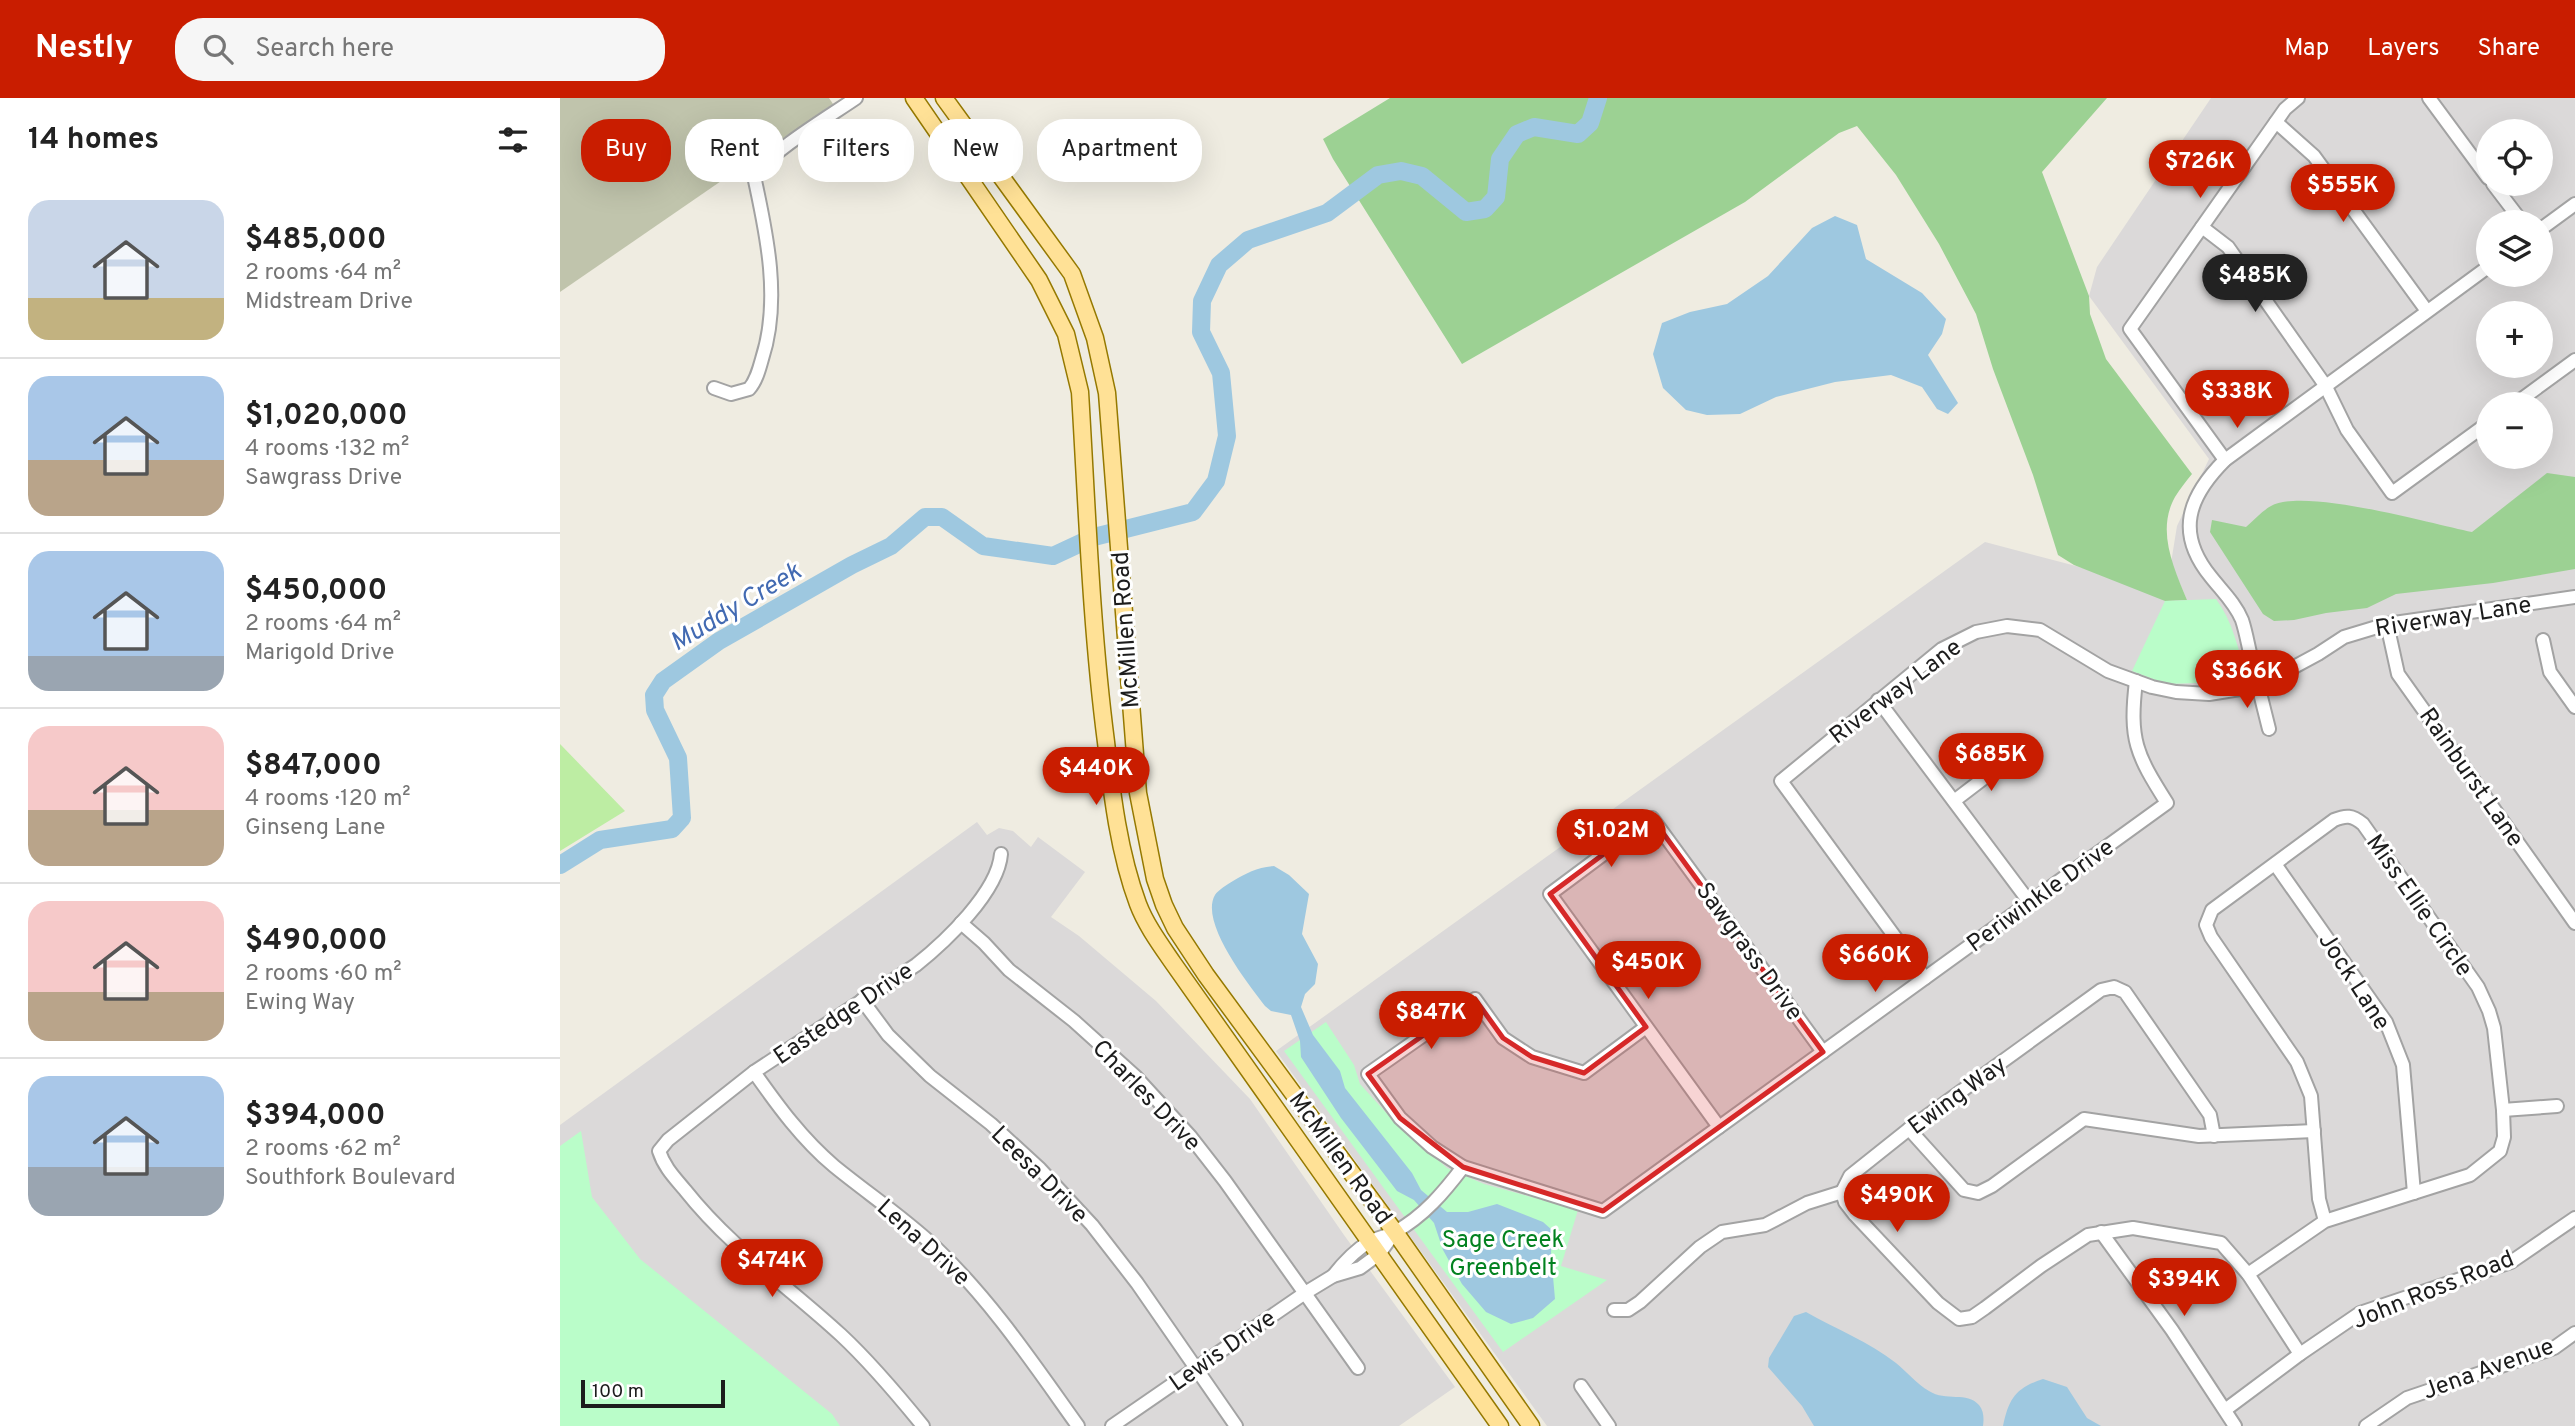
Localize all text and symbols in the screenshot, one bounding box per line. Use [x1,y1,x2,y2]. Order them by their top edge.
search box [175,18,665,81]
text: Nestly [35,28,133,70]
icon: search [199,30,237,68]
text: Search here [255,33,394,66]
text: Map [2284,34,2329,64]
text: Layers [2367,34,2439,64]
text: Share [2477,34,2540,64]
chip: Buy [581,119,671,182]
chip: Rent [685,119,784,182]
chip: Filters [798,119,914,182]
chip: New [928,119,1023,182]
chip: Apartment [1037,119,1202,182]
map controls [2476,119,2553,469]
button: locate [2476,119,2553,196]
icon: filters [494,121,532,159]
text: 14 homes [28,122,159,159]
pin: $726K [2151,140,2249,200]
text: $726K [2165,148,2235,177]
pin: $555K [2294,164,2392,224]
text: $555K [2307,172,2379,201]
button: layers [2476,210,2553,287]
text: $485,000 [245,222,386,259]
icon: home [84,228,168,312]
pin: $485K [2206,254,2304,314]
text: 2 rooms · 64 m² [245,259,401,288]
text: $485K [2218,262,2292,291]
text: Midstream Drive [245,288,413,317]
button: + [2476,301,2553,378]
pin: $338K [2188,370,2286,430]
text: $338K [2201,378,2273,407]
button: − [2476,392,2553,469]
text: $1,020,000 [245,398,408,435]
icon: home [84,404,168,488]
text: 4 rooms · 132 m² [245,435,409,464]
text: Sawgrass Drive [245,464,402,493]
street label: McMillen Road [1107,550,1147,709]
water label: Muddy Creek [665,556,809,660]
text: $450,000 [245,573,387,610]
icon: home [84,579,168,663]
street label: Riverway Lane [2373,591,2534,645]
text: 2 rooms · 64 m² [245,610,401,639]
street label: Riverway Lane [1824,633,1968,752]
text: Marigold Drive [245,639,394,668]
pin: $366K [2198,650,2296,710]
text: $366K [2211,658,2283,687]
street label: Rainburst Lane [2411,703,2529,854]
pin: $685K [1942,734,2040,793]
text: $685K [1955,741,2027,770]
text: $847,000 [245,748,382,785]
pin: $440K [1047,748,1145,807]
icon: home [84,754,168,838]
text: $440K [1059,755,1133,784]
text: 4 rooms · 120 m² [245,785,411,814]
pin: $1.02M [1554,810,1668,869]
text: Ginseng Lane [245,814,385,843]
text: $1.02M [1573,817,1649,846]
street label: Miss Ellie Circle [2358,829,2478,983]
street label: Periwinkle Drive [1962,833,2121,960]
street label: Sawgrass Drive [1688,877,1809,1027]
text: $490,000 [245,923,388,960]
street label: Jock Lane [2311,928,2396,1037]
icon: home [84,929,168,1013]
pin: $660K [1826,934,1924,994]
pin: $450K [1599,942,1697,1001]
text: $660K [1838,942,1912,971]
text: $450K [1611,949,1685,978]
street label: Eastedge Drive [768,957,920,1072]
text: 2 rooms · 60 m² [245,960,402,989]
text: Ewing Way [245,989,355,1018]
pin: $847K [1382,992,1480,1051]
text: $847K [1395,999,1467,1028]
street label: Charles Drive [1085,1034,1206,1159]
street label: Ewing Way [1903,1051,2013,1142]
street label: McMillen Road [1281,1087,1398,1232]
text: $394,000 [245,1098,386,1135]
icon: home [84,1104,168,1188]
street label: Leesa Drive [984,1120,1094,1230]
text: 2 rooms · 62 m² [245,1135,401,1164]
text: Southfork Boulevard [245,1164,456,1193]
pin: $490K [1848,1174,1946,1234]
text: $490K [1860,1182,1934,1211]
street label: Lena Drive [870,1194,976,1293]
park label: Sage Creek Greenbelt [1442,1226,1564,1284]
pin: $474K [723,1240,821,1299]
street label: John Ross Road [2349,1245,2519,1337]
text: $474K [737,1247,807,1276]
pin: $394K [2135,1258,2233,1318]
text: $394K [2148,1266,2220,1295]
street label: Lewis Drive [1164,1304,1282,1399]
street label: Jena Avenue [2419,1332,2558,1407]
scale bar [581,1377,724,1409]
text: 100 m [592,1380,644,1404]

